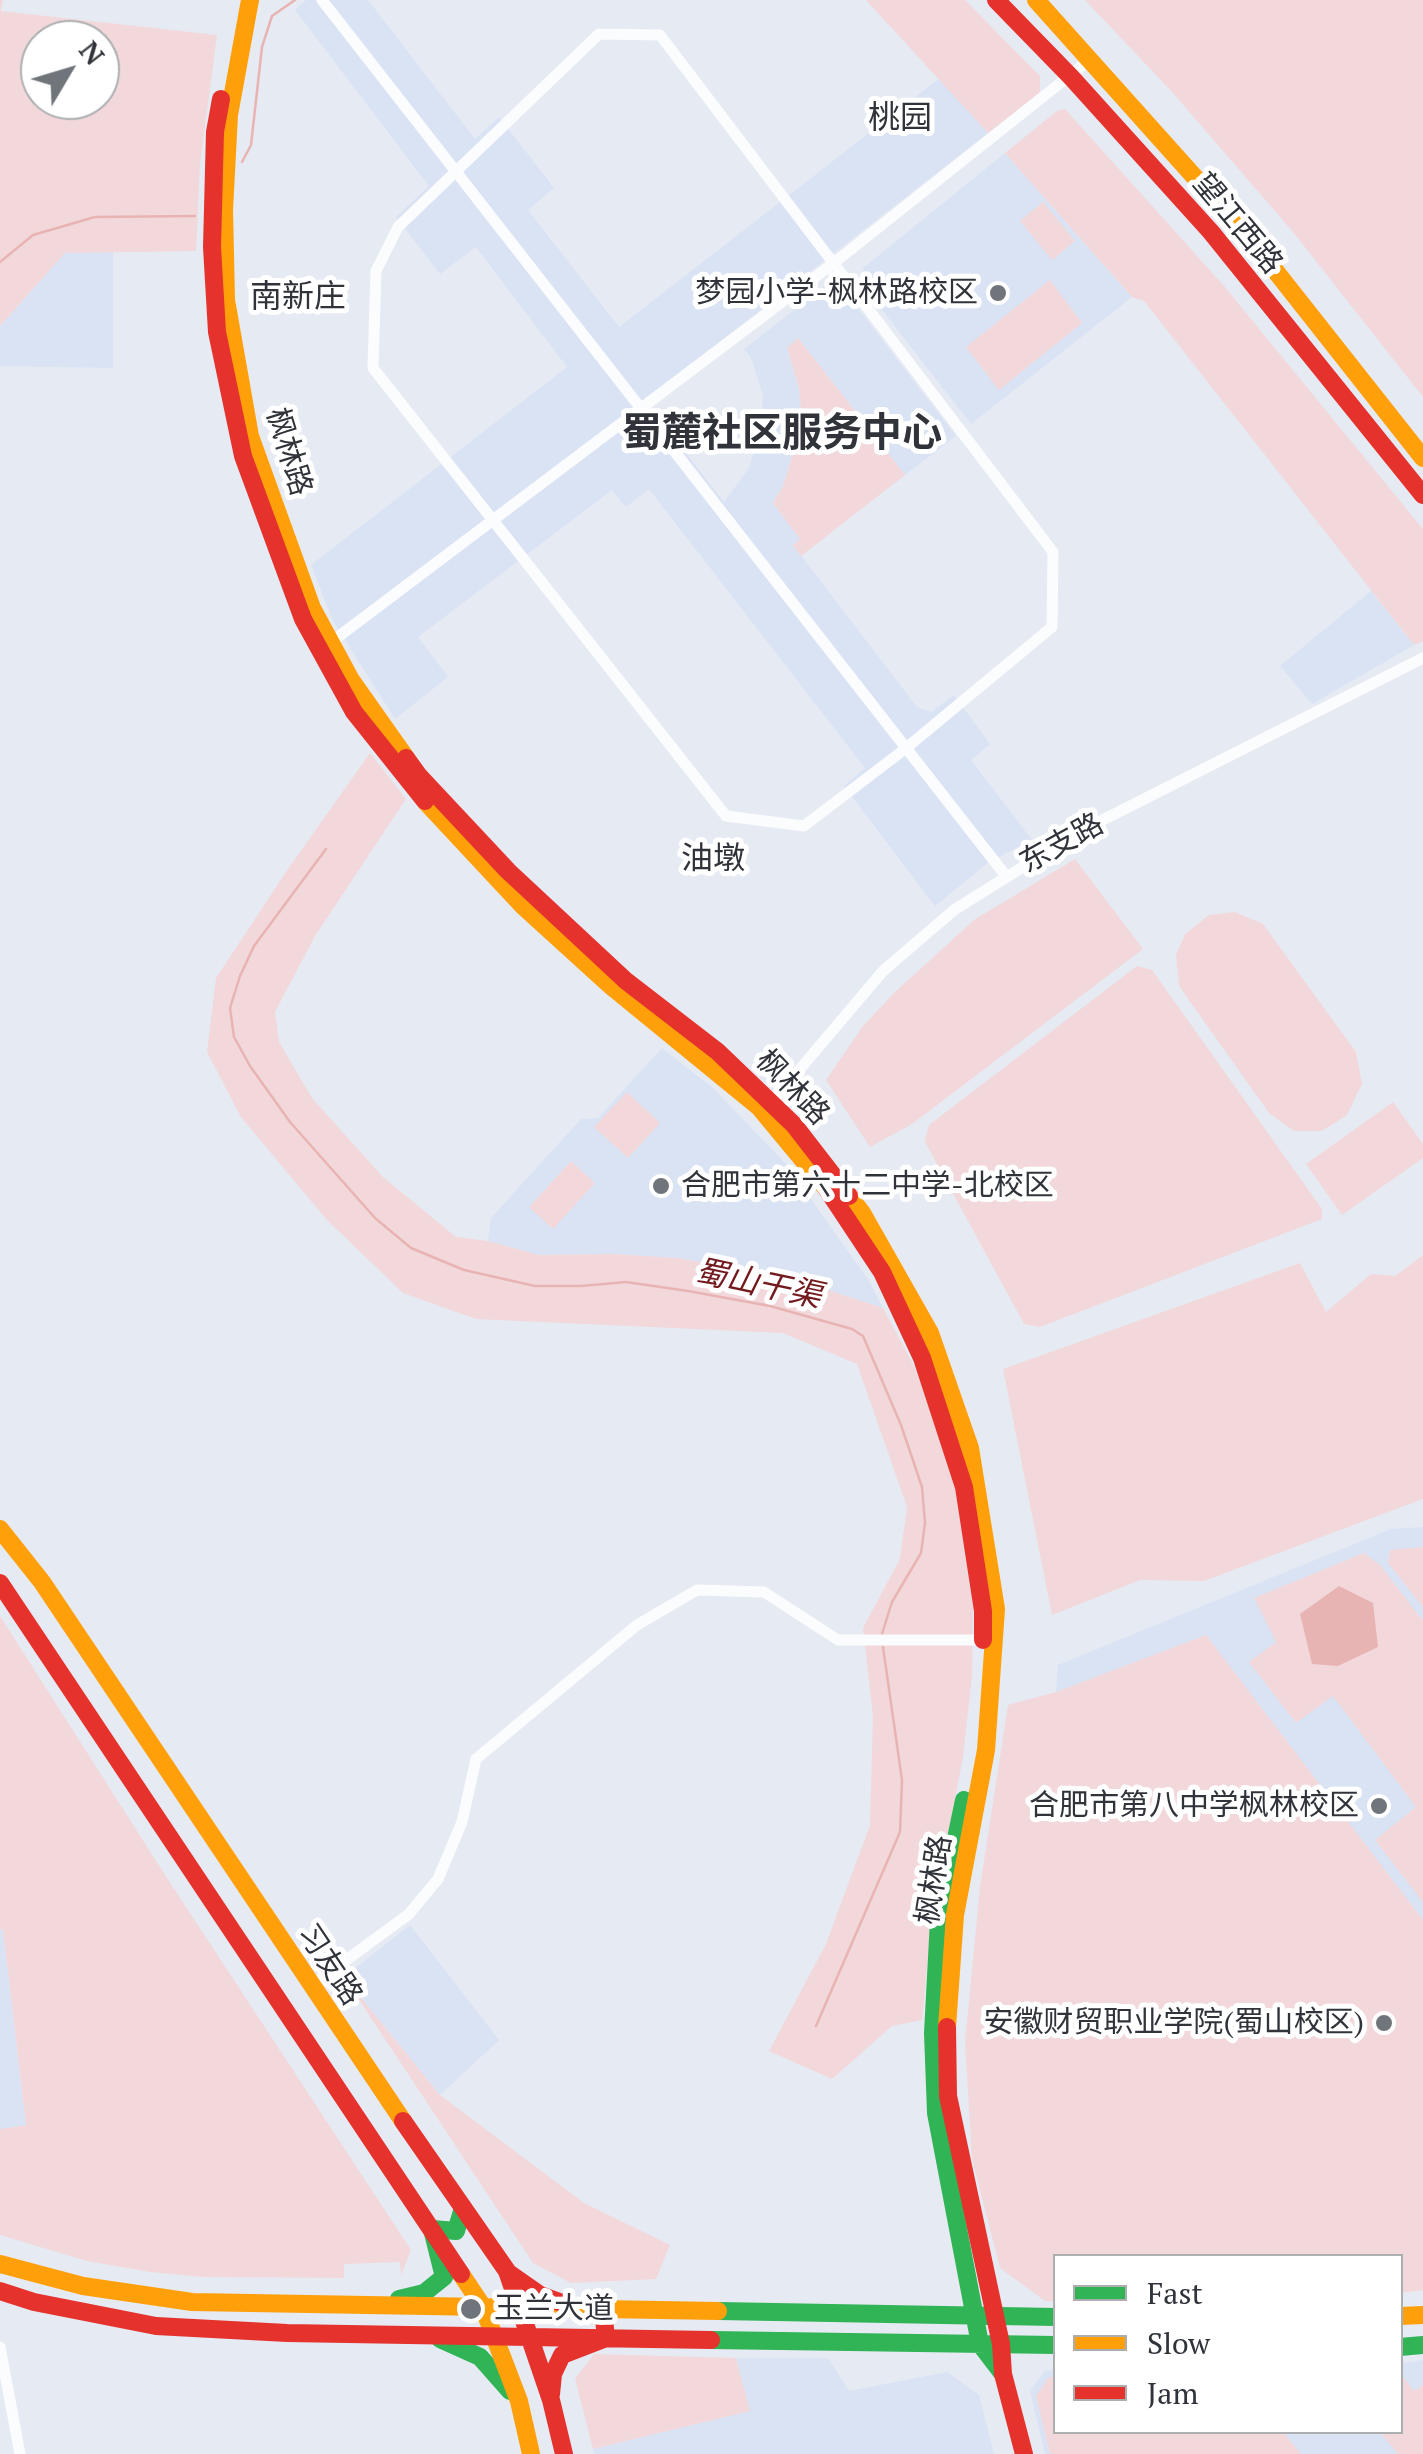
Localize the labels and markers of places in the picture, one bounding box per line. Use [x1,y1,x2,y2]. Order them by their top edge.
place label: 梦园小学-枫林路校区 [695,275,978,311]
marker: 梦园小学-枫林路校区 [987,282,1009,304]
place label: 合肥市第六十二中学-北校区 [681,1168,1054,1204]
marker: 合肥市第六十二中学-北校区 [650,1175,672,1197]
place label: 合肥市第八中学枫林校区 [1029,1788,1359,1824]
marker: 合肥市第八中学枫林校区 [1368,1795,1390,1817]
place label: 安徽财贸职业学院(蜀山校区) [983,2005,1364,2041]
marker: 安徽财贸职业学院(蜀山校区) [1373,2012,1395,2034]
place label: 玉兰大道 [494,2291,614,2327]
marker: 玉兰大道 [458,2296,484,2322]

